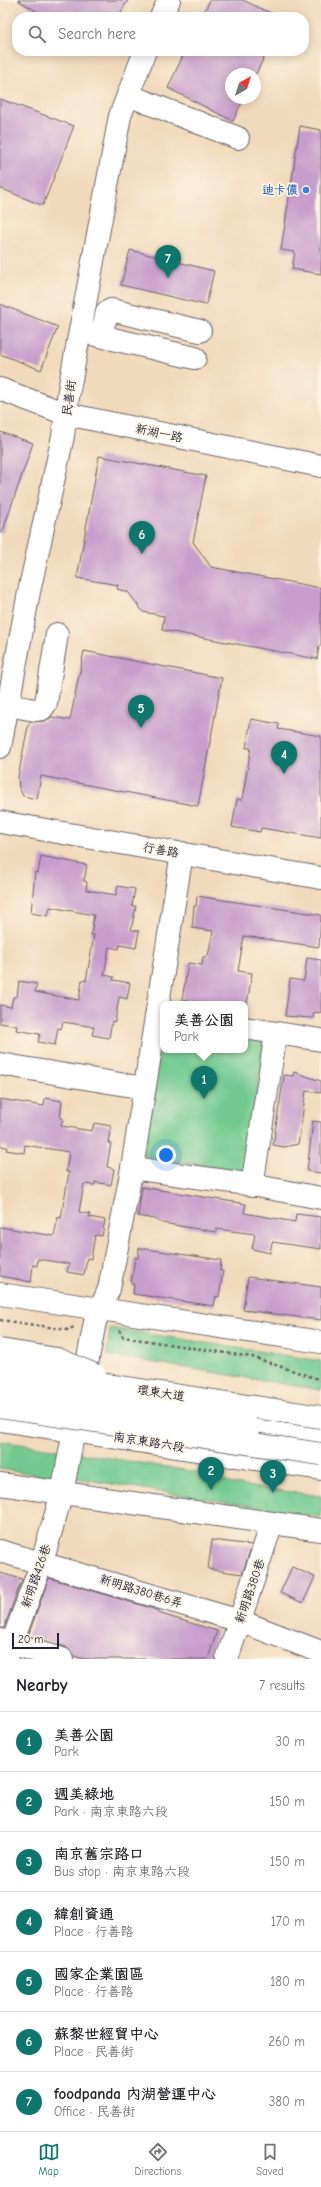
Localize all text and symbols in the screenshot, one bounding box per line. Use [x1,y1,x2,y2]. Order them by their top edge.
search box [12,12,309,56]
icon: search [26,23,48,45]
text: Search here [58,25,136,43]
north arrow [225,68,261,104]
place label: 迪卡儂 [262,183,298,197]
marker: 迪卡儂 [301,185,311,195]
pin: 7 [155,245,181,278]
street label: 民善街 [60,379,78,417]
street label: 新湖一路 [134,421,184,445]
pin: 6 [129,521,155,554]
pin: 5 [128,695,154,728]
pin: 4 [271,741,297,774]
street label: 行善路 [142,840,180,860]
popup [160,1001,248,1053]
text: 美善公園 [174,1011,234,1029]
text: Park [174,1029,199,1044]
pin: 1 [191,1066,217,1099]
your location [156,1145,176,1165]
street label: 環東大道 [136,1382,186,1404]
street label: 南京東路六段 [112,1429,186,1455]
pin: 2 [198,1457,224,1490]
pin: 3 [260,1460,286,1493]
street label: 新明路426巷 [19,1542,53,1610]
street label: 新明路380巷 [232,1557,268,1625]
street label: 新明路380巷6弄 [98,1572,184,1610]
scale bar [12,1631,59,1650]
text: 20 m [18,1633,43,1646]
text: Nearby [16,1676,67,1695]
text: 7 results [259,1678,305,1693]
text: 美善公園 [54,1726,114,1744]
text: 1 [26,1734,32,1749]
text: 30 m [275,1734,305,1749]
text: Park [54,1744,79,1759]
text: 週美綠地 [54,1785,114,1803]
text: 2 [26,1794,32,1809]
text: 150 m [270,1794,305,1809]
text: Park · 南京東路六段 [54,1804,168,1819]
text: 南京舊宗路口 [54,1845,144,1863]
text: 3 [26,1854,32,1869]
text: 150 m [270,1854,305,1869]
text: Bus stop · 南京東路六段 [54,1864,190,1879]
text: 緯創資通 [54,1905,114,1923]
text: 4 [26,1914,32,1929]
text: 170 m [271,1914,305,1929]
text: Place · 行善路 [54,1924,134,1939]
text: 國家企業園區 [54,1965,144,1983]
text: 5 [26,1974,32,1989]
text: 180 m [270,1974,305,1989]
text: Place · 行善路 [54,1984,134,1999]
text: 蘇黎世經貿中心 [54,2025,159,2043]
text: 6 [26,2034,32,2049]
text: 260 m [268,2034,305,2049]
text: Place · 民善街 [54,2044,134,2059]
text: foodpanda 內湖營運中心 [54,2085,216,2103]
text: 7 [26,2094,32,2109]
text: 380 m [269,2094,305,2109]
text: Office · 民善街 [54,2104,135,2119]
tab: Map [38,2141,60,2178]
tab: Directions [135,2141,181,2178]
tab: Saved [256,2141,283,2178]

